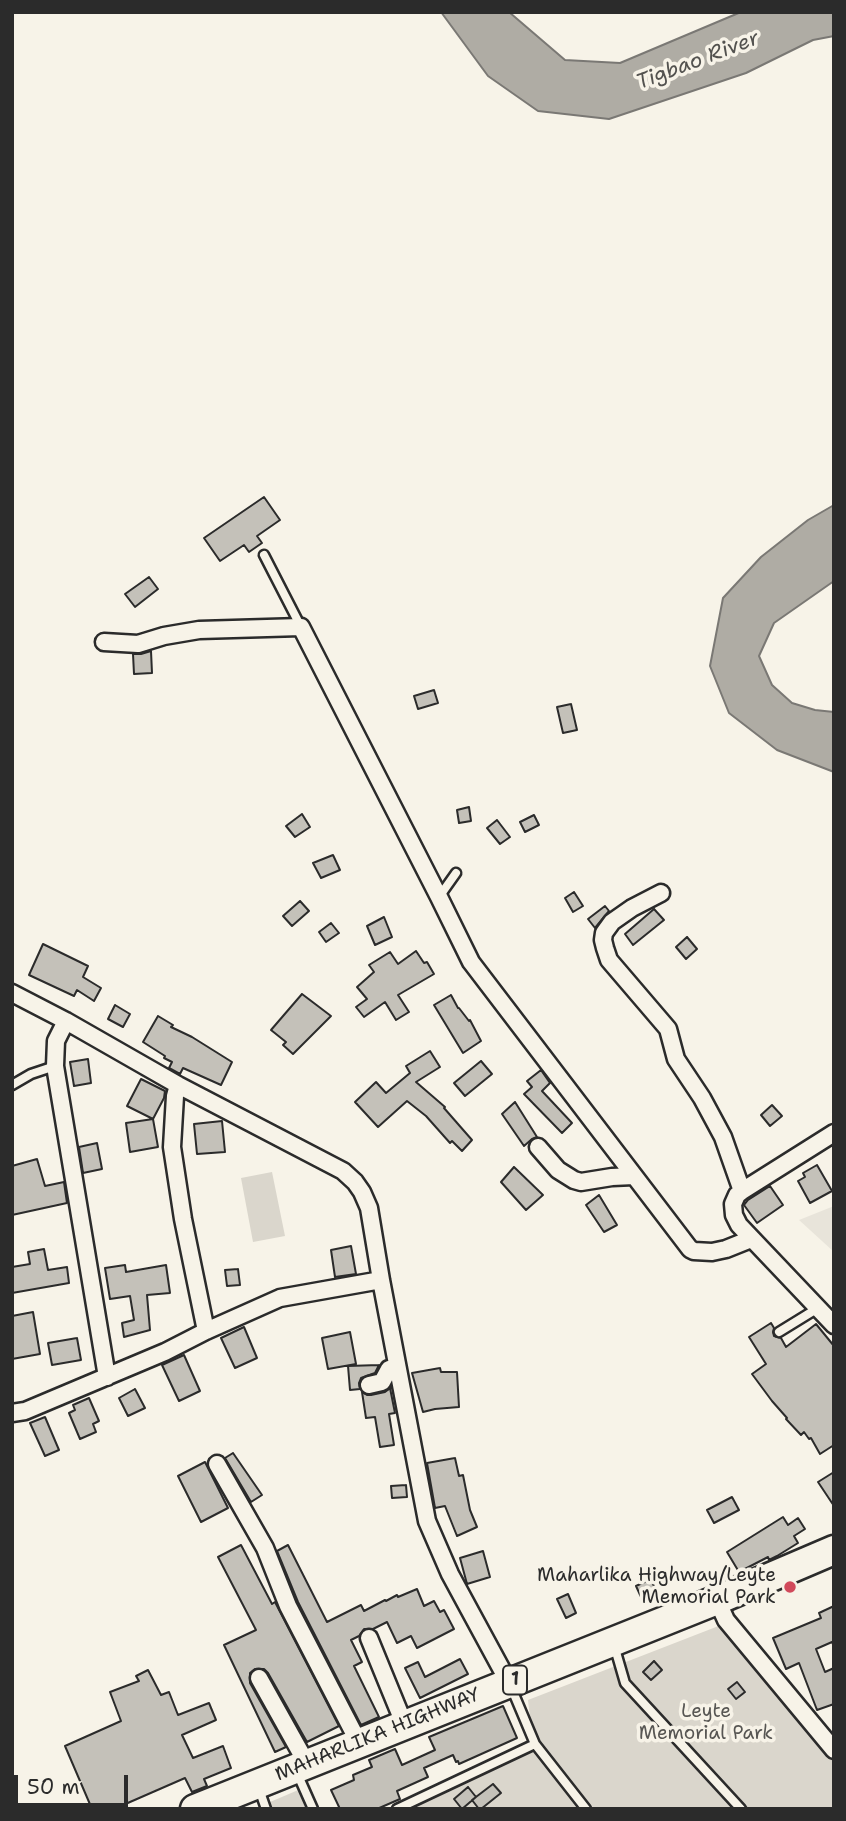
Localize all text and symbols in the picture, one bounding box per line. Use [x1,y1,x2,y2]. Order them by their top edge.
water label: Tigbao River [633,26,763,96]
place label: Maharlika Highway/Leyte Memorial Park [537,1565,776,1609]
marker: Maharlika Highway/Leyte Memorial Park [782,1579,798,1595]
road number: 1 [503,1666,527,1694]
street label: MAHARLIKA HIGHWAY [272,1683,484,1787]
park label: Leyte Memorial Park [639,1701,773,1745]
scale bar [18,1762,131,1806]
text: 50 m [27,1773,80,1801]

